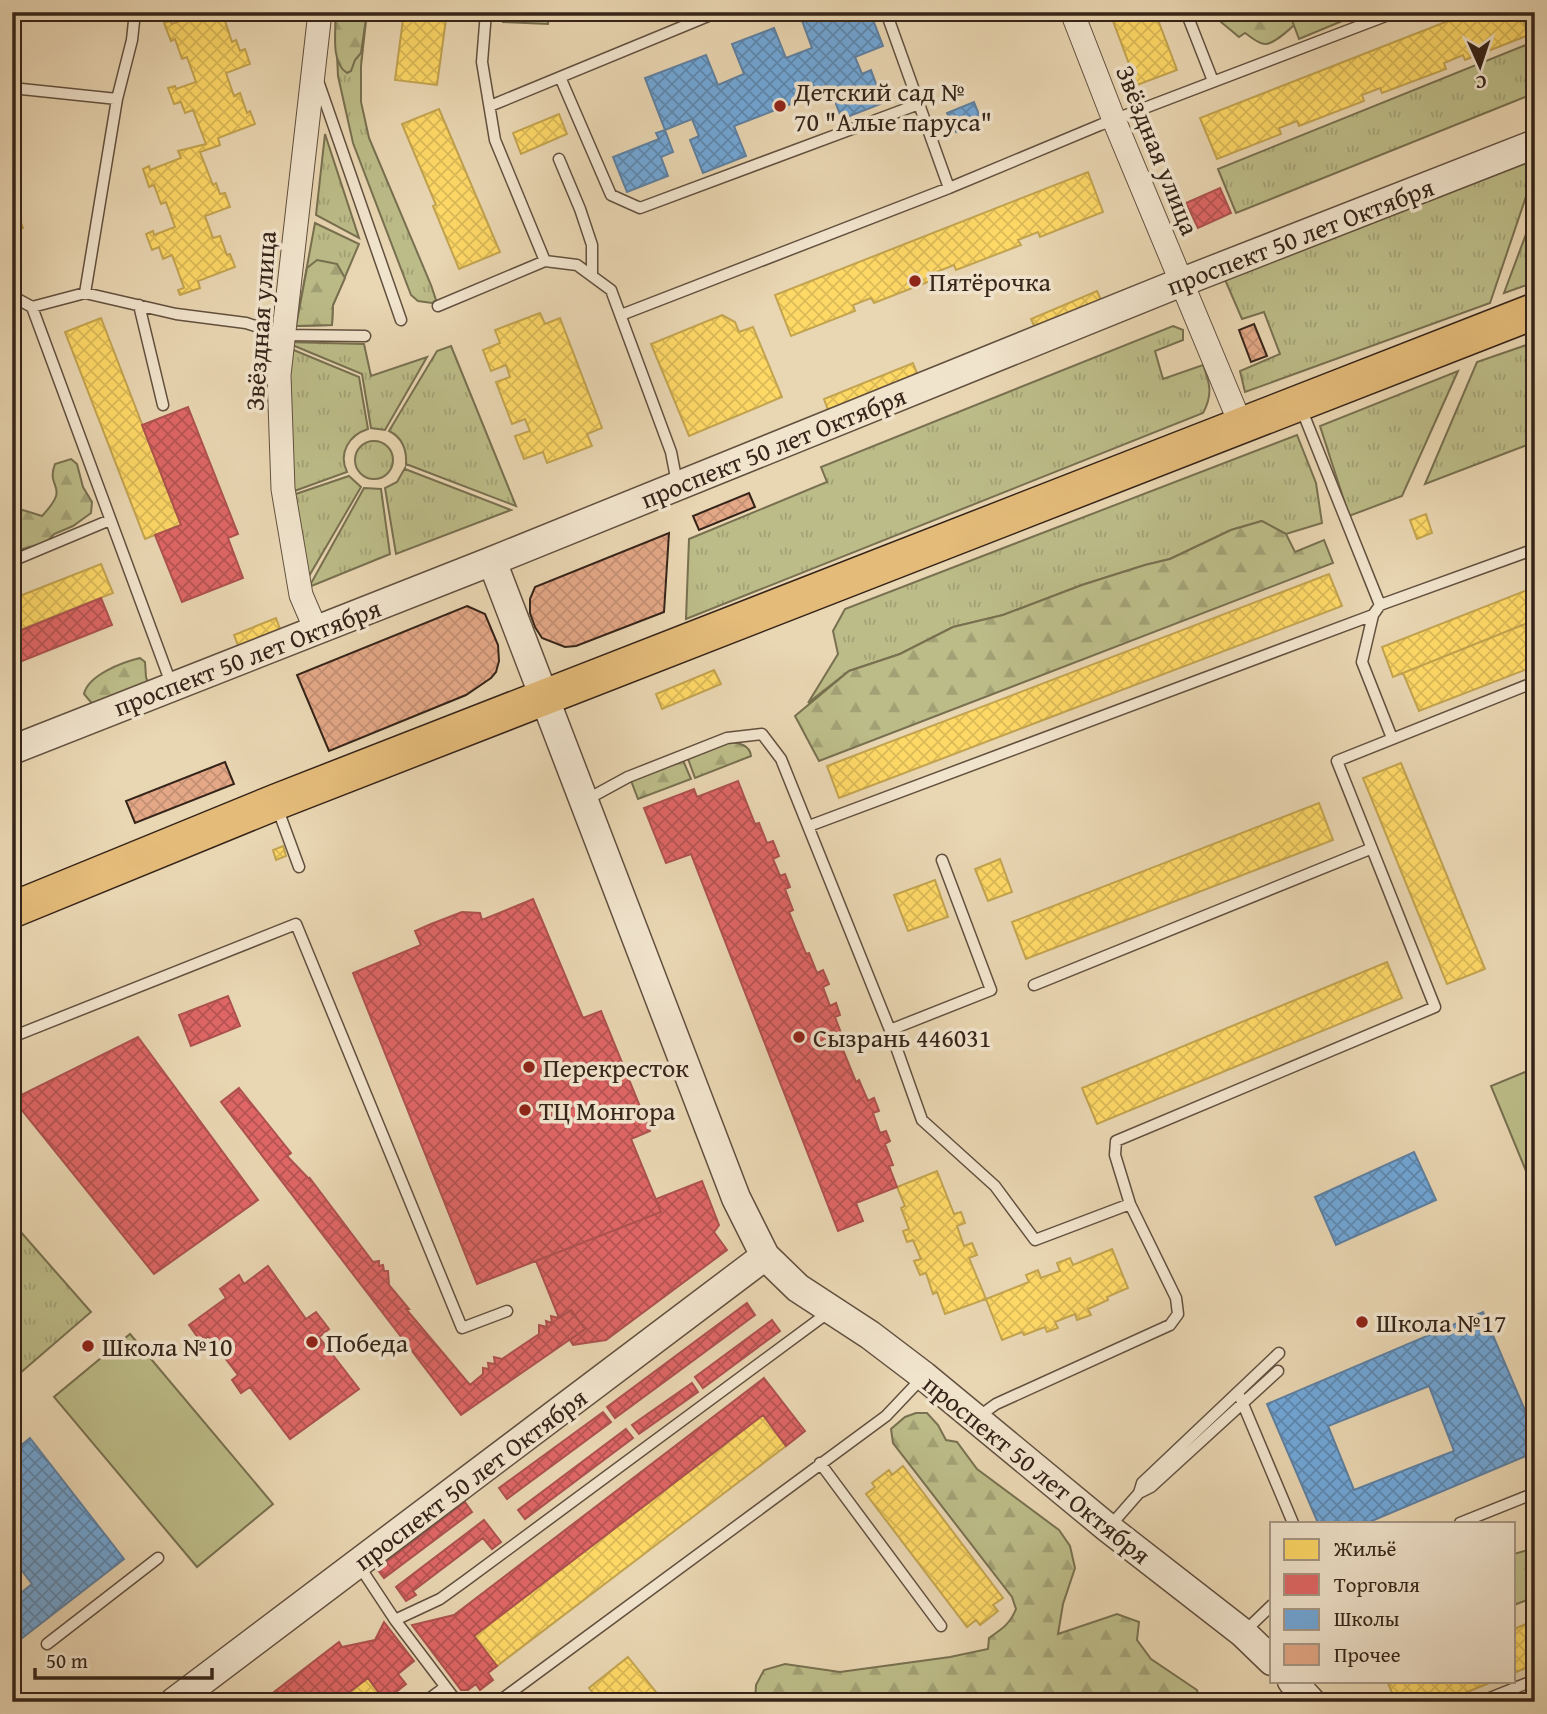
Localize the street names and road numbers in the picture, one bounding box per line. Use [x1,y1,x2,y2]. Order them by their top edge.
street label: Звёздная улица [1106,59,1210,241]
street label: проспект 50 лет Октября [1161,167,1439,305]
street label: Звёздная улица [234,229,286,412]
street label: проспект 50 лет Октября [634,376,912,518]
street label: проспект 50 лет Октября [108,588,386,726]
street label: проспект 50 лет Октября [915,1365,1159,1573]
street label: проспект 50 лет Октября [345,1378,595,1580]

